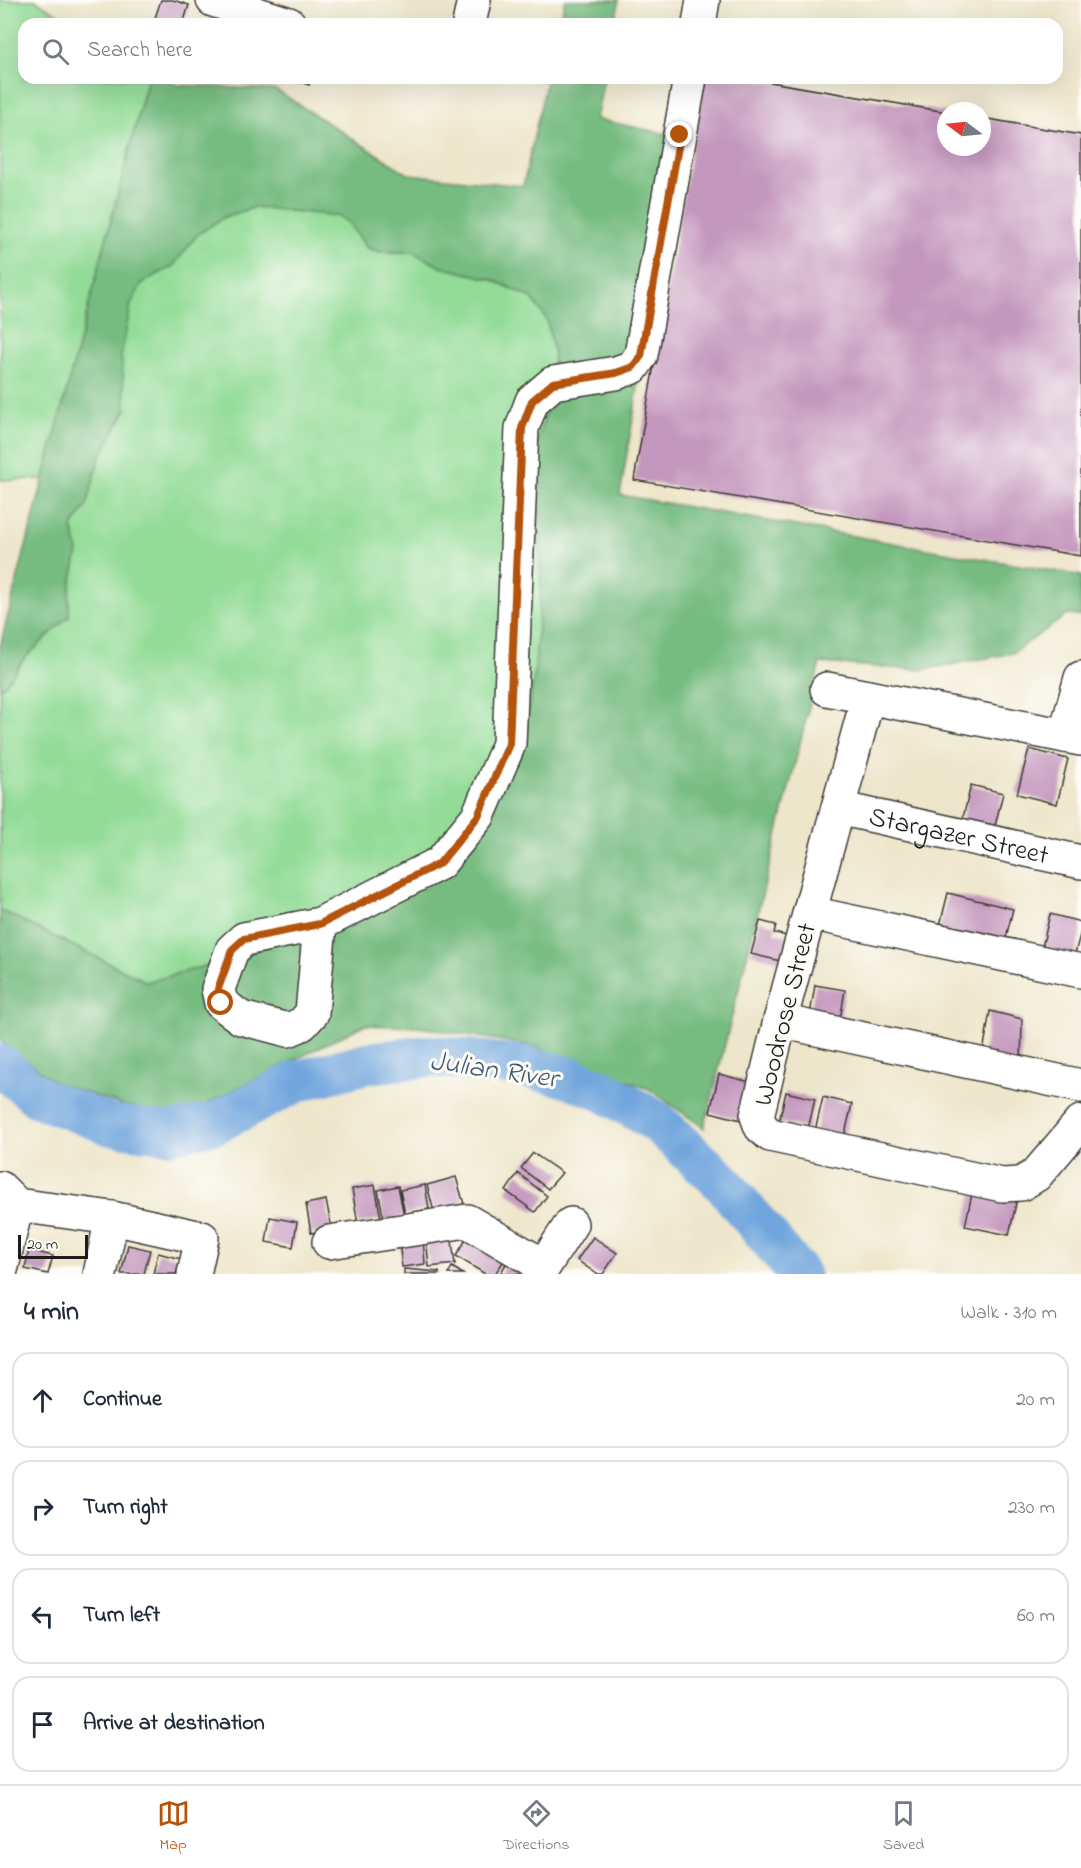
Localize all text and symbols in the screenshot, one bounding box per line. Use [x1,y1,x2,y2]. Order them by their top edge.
search box [18,18,1063,84]
icon: search [39,35,72,68]
text: Search here [87,35,192,67]
north arrow [937,102,991,156]
route end [666,121,692,147]
street label: Stargazer Street [865,798,1052,876]
street label: Woodrose Street [745,919,828,1110]
route start [207,989,233,1015]
water label: Julian River [427,1042,563,1101]
scale bar [18,1232,88,1260]
text: 20 m [27,1233,58,1257]
text: 4 min [24,1294,79,1332]
text: Walk · 310 m [961,1299,1057,1328]
icon: ahead [26,1384,59,1417]
text: Continue [83,1384,162,1416]
text: 20 m [1016,1386,1055,1415]
icon: right [26,1492,59,1525]
text: Turn right [83,1492,168,1524]
text: 230 m [1008,1494,1055,1523]
icon: left [26,1600,59,1633]
text: Turn left [83,1600,160,1632]
text: 60 m [1017,1602,1055,1631]
icon: arrive [26,1708,59,1741]
text: Arrive at destination [83,1708,265,1740]
tab: Map [157,1797,190,1857]
tab: Directions [503,1797,569,1857]
tab: Saved [883,1797,924,1857]

